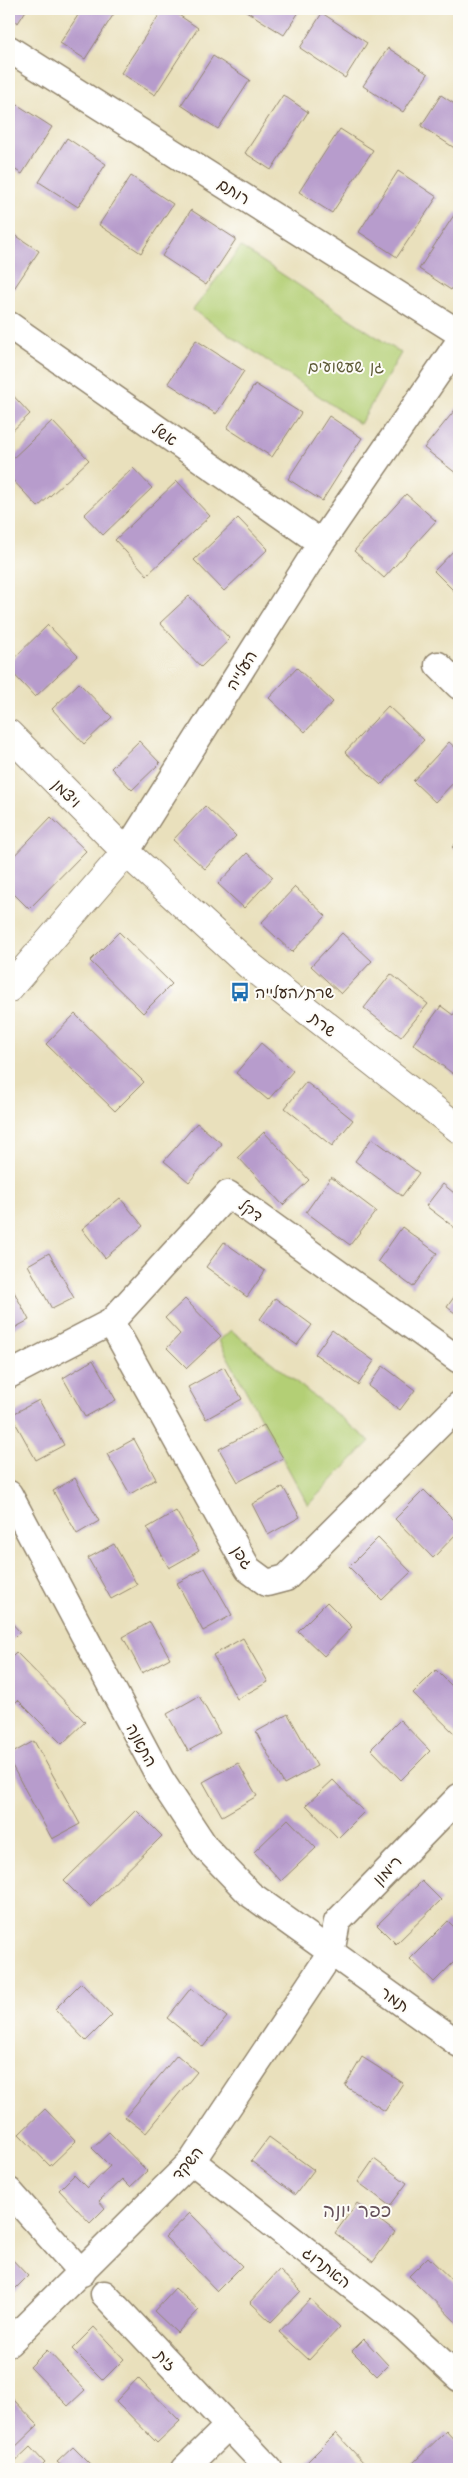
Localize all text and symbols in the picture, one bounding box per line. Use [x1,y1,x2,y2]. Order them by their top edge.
street label: רותם [213,173,254,210]
park label: גן שעשועים [308,356,384,378]
street label: אשל [147,418,182,451]
street label: העלייה [221,646,263,695]
street label: ויצמן [47,774,86,813]
bus stop icon: שרת/העלייה [229,981,251,1003]
place label: שרת/העלייה [255,982,334,1004]
street label: שרת [304,1007,340,1042]
street label: דקל [234,1194,267,1227]
street label: גפן [226,1541,258,1574]
street label: התאנה [121,1720,162,1771]
street label: רימון [368,1851,407,1890]
street label: תמר [375,1982,413,2018]
street label: השקד [167,2142,209,2185]
district label: כפר יונה [323,2198,391,2225]
street label: האתרוג [298,2242,355,2294]
street label: זית [149,2344,181,2376]

